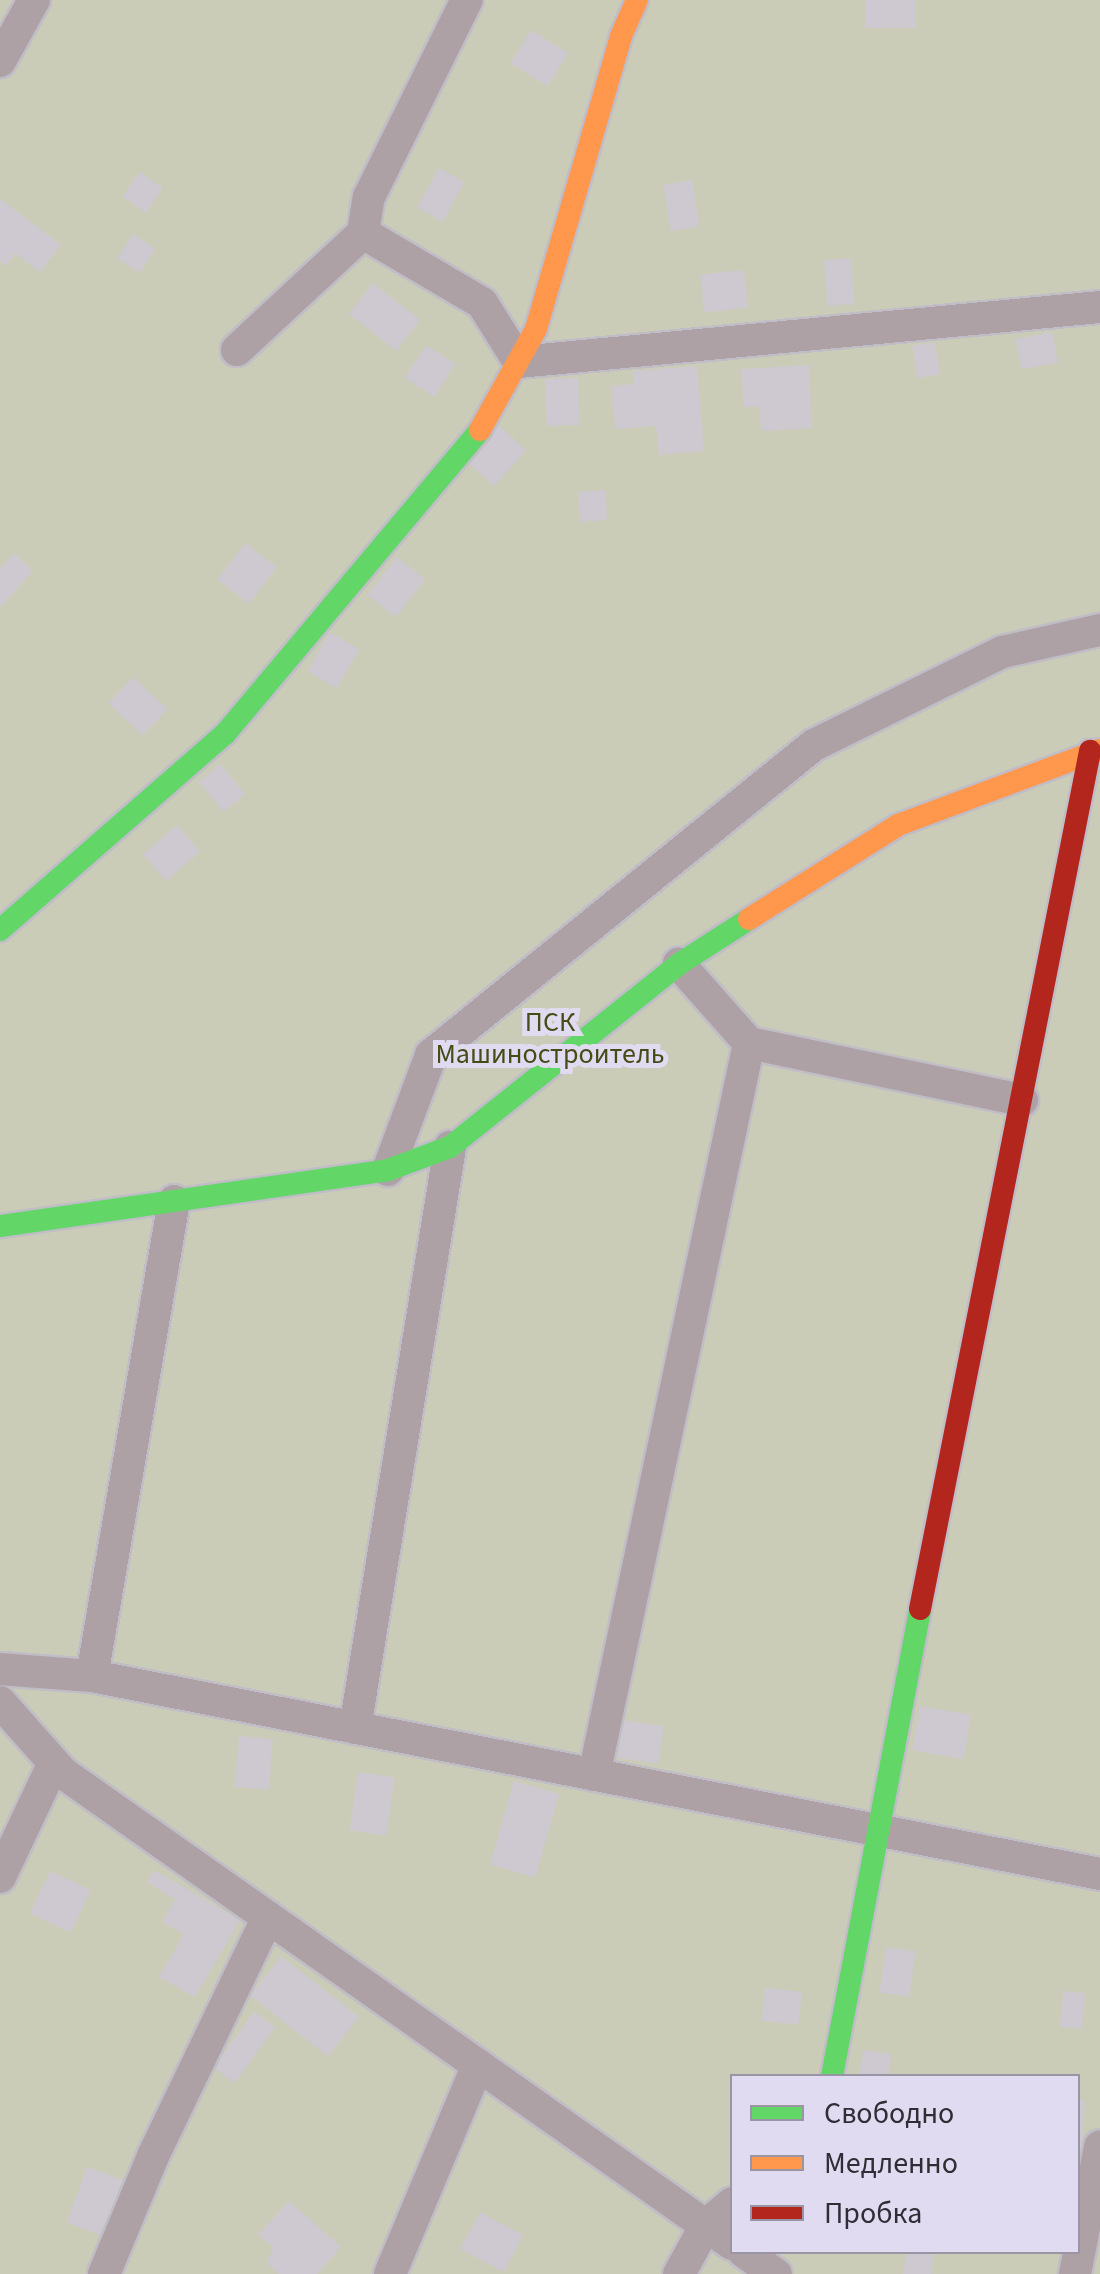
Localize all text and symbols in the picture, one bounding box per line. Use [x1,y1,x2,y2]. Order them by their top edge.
park label: ПСК Машиностроитель [435,1005,665,1071]
legend [730,2074,1080,2254]
text: Свободно [824,2092,954,2135]
text: Медленно [824,2142,958,2185]
text: Пробка [824,2192,922,2235]

